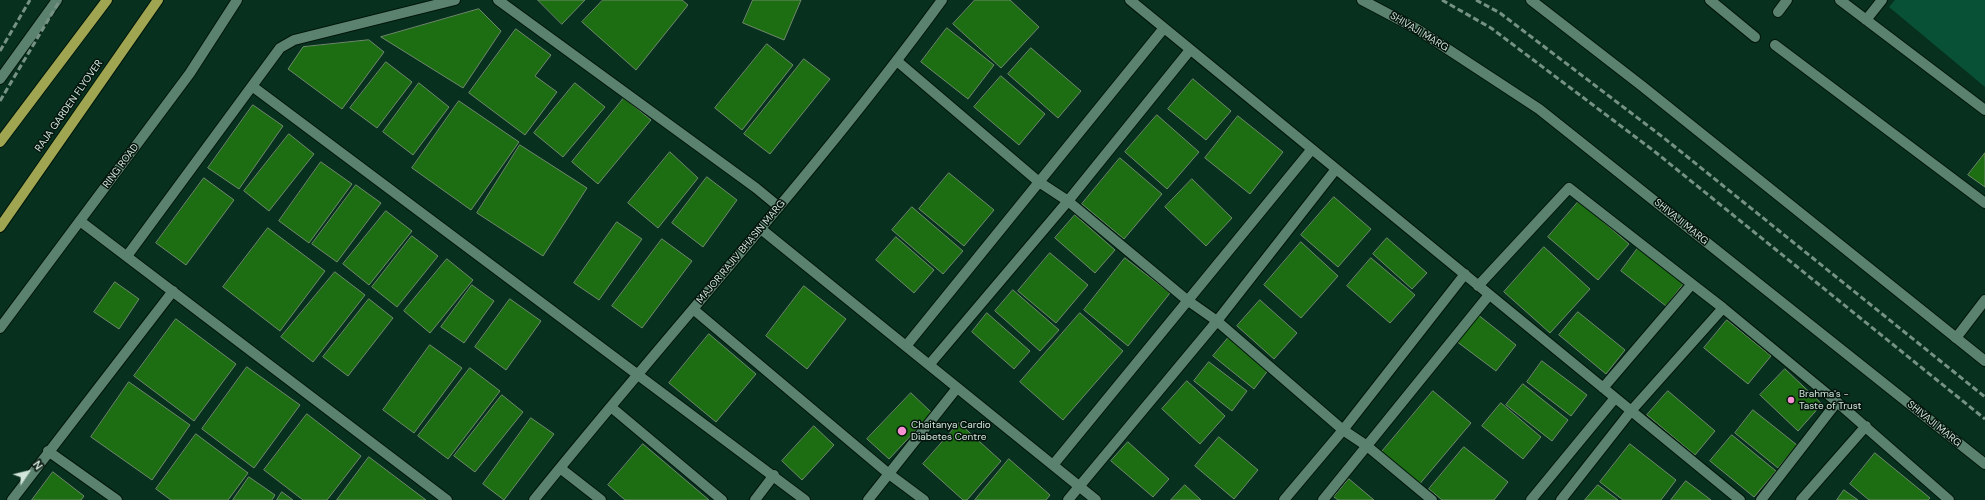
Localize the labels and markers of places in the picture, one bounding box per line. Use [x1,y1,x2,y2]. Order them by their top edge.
place label: Brahma's - Taste of Trust [1799,388,1861,412]
marker: Brahma's - Taste of Trust [1786,395,1796,405]
place label: Chaitanya Cardio Diabetes Centre [911,419,991,442]
marker: Chaitanya Cardio Diabetes Centre [896,425,908,437]

